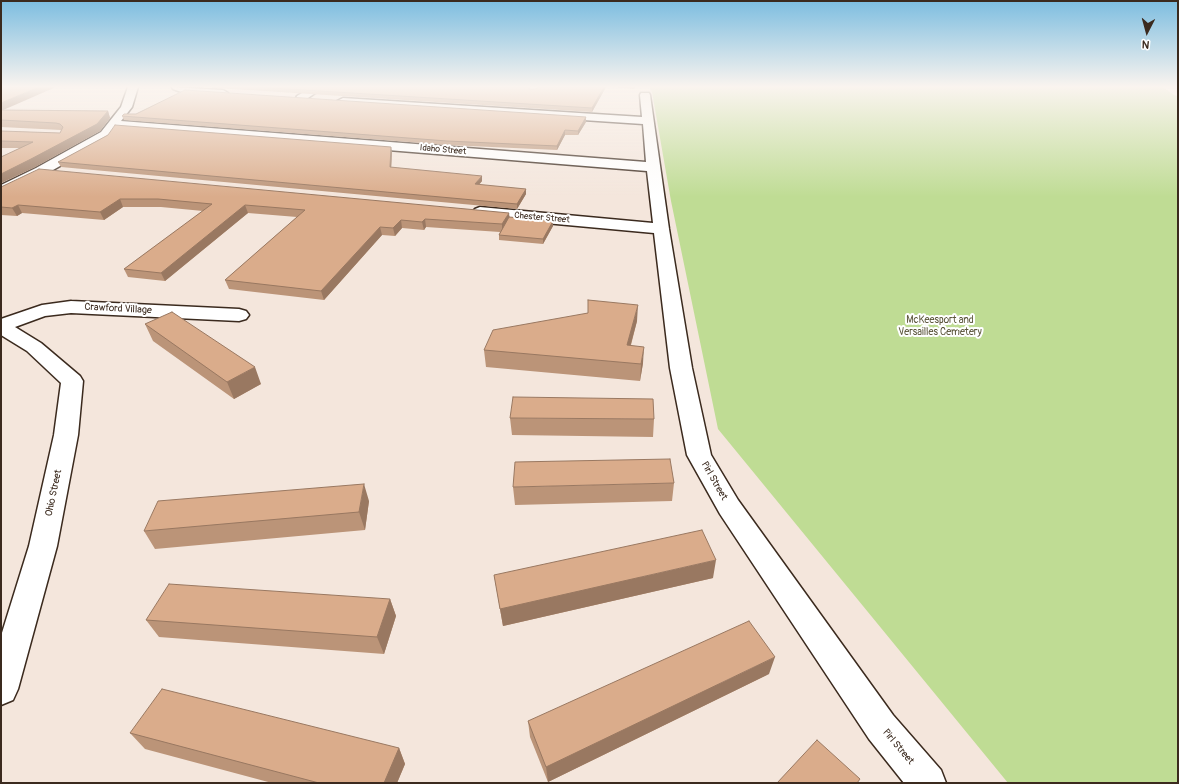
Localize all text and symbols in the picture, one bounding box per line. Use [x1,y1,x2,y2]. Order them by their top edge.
north arrow [1127,12,1167,52]
text: N [1141,38,1150,51]
street label: Idaho Street [419,143,467,157]
street label: Chester Street [514,210,570,226]
street label: Crawford Village [84,301,152,317]
park label: McKeesport and Versailles Cemetery [898,314,982,338]
street label: Pirl Street [698,460,730,502]
street label: Ohio Street [43,468,65,518]
street label: Pirl Street [880,727,916,767]

